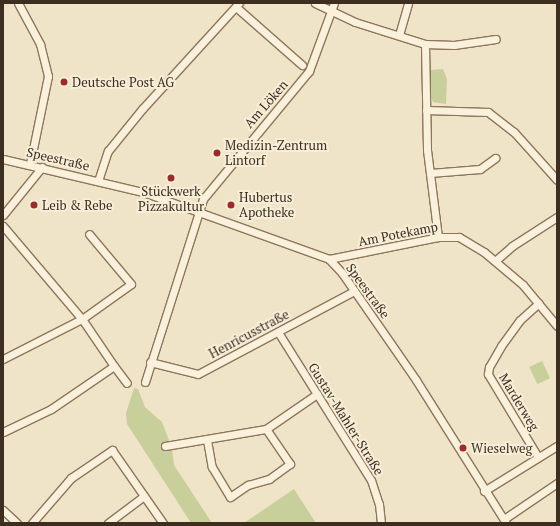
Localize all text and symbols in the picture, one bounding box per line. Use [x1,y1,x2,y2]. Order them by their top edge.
place label: Deutsche Post AG [72,74,174,90]
marker: Deutsche Post AG [59,77,69,87]
street label: Am Löken [241,77,291,131]
place label: Medizin-Zentrum Lintorf [225,138,327,169]
street label: Speestraße [25,144,91,174]
marker: Medizin-Zentrum Lintorf [212,148,222,158]
marker: Stückwerk Pizzakultur [166,173,176,183]
place label: Stückwerk Pizzakultur [138,184,204,215]
place label: Hubertus Apotheke [239,190,294,221]
place label: Leib & Rebe [42,197,112,213]
marker: Leib & Rebe [29,200,39,210]
marker: Hubertus Apotheke [226,200,236,210]
street label: Am Potekamp [357,219,439,249]
street label: Speestraße [343,260,393,322]
street label: Henricusstraße [206,306,292,362]
street label: Gustav-Mahler-Straße [305,360,387,478]
street label: Marderweg [496,370,542,434]
place label: Wieselweg [471,440,532,456]
marker: Wieselweg [458,443,468,453]

